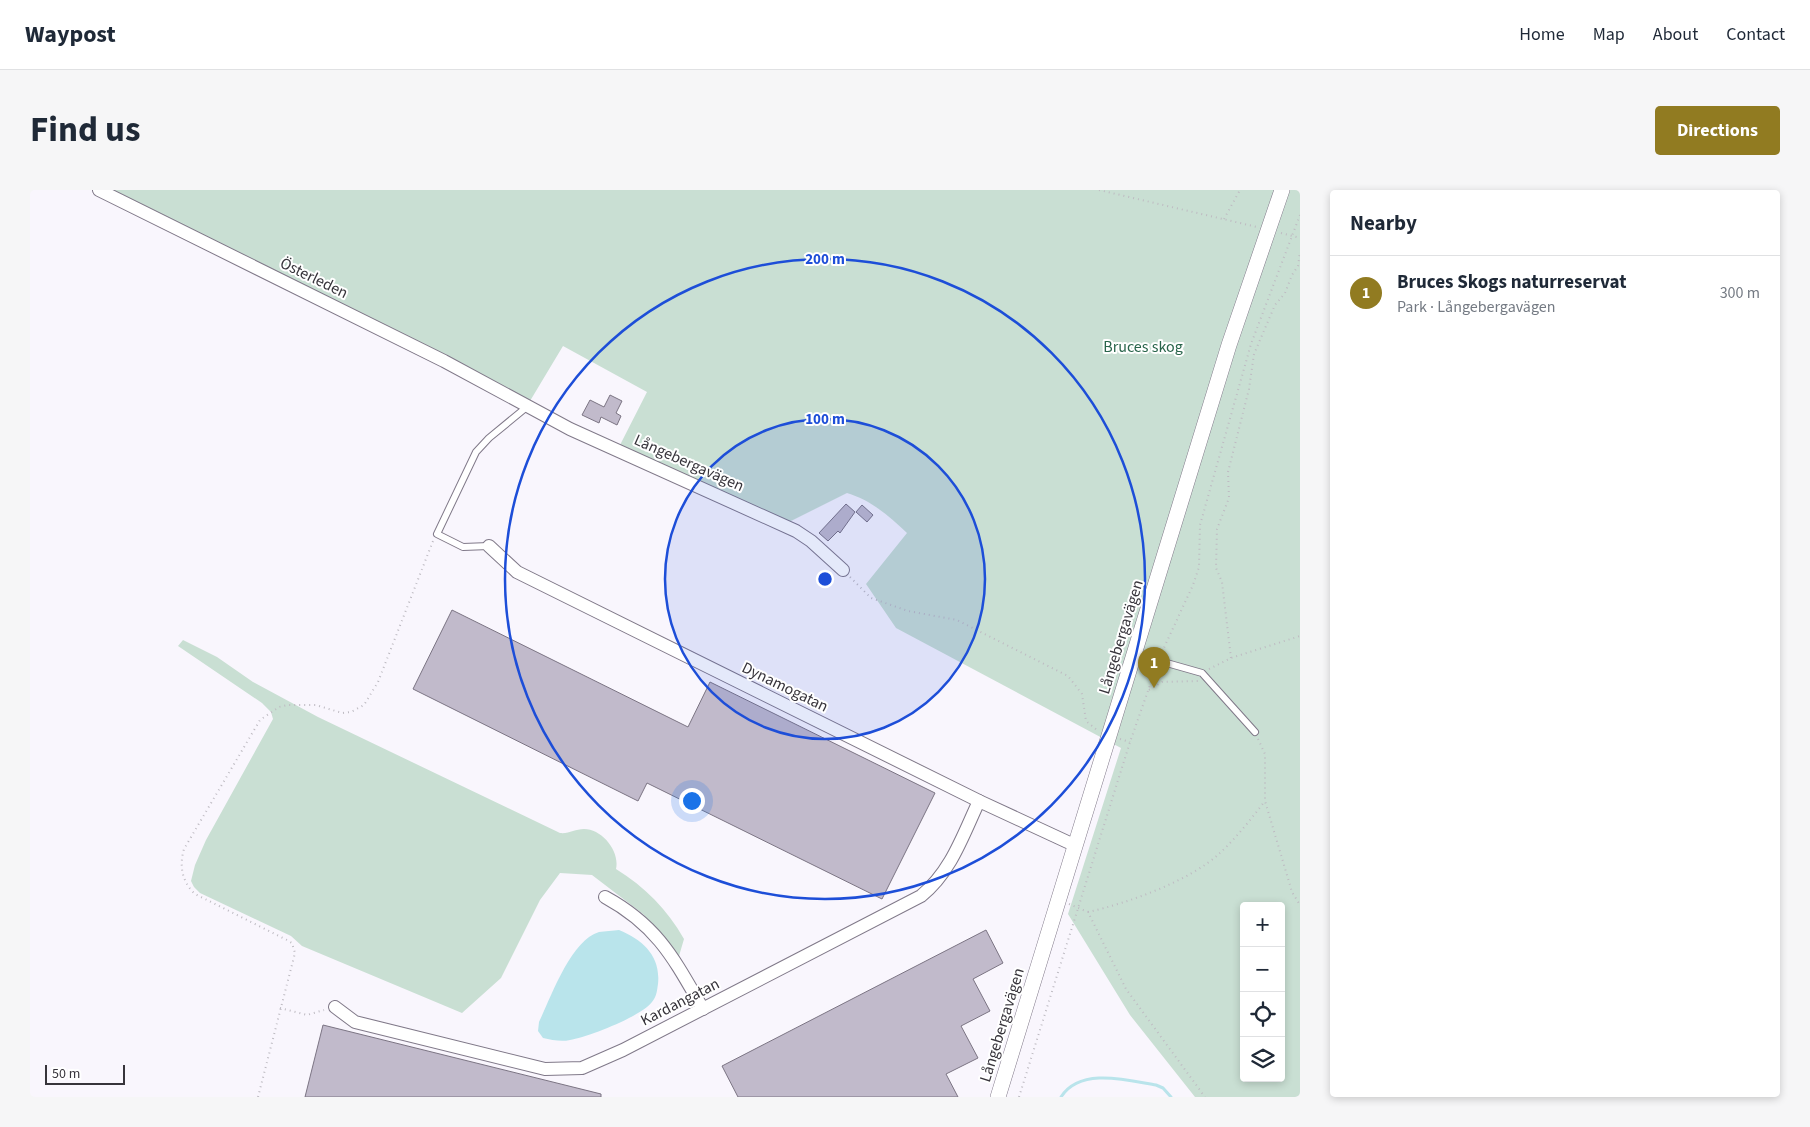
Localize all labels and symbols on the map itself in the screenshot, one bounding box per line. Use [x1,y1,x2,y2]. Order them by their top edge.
text: 200 m [805,249,845,270]
street label: Österleden [276,252,352,304]
park label: Bruces skog [1103,336,1183,358]
text: 100 m [805,409,845,430]
street label: Långebergavägen [631,429,747,497]
centre of rings [816,570,834,588]
street label: Långebergavägen [1093,577,1149,697]
pin: 1 [1138,647,1170,688]
street label: Dynamogatan [738,657,832,717]
your location [679,788,705,814]
street label: Långebergavägen [974,965,1030,1085]
street label: Kardangatan [637,973,723,1031]
scale bar [45,1062,125,1085]

